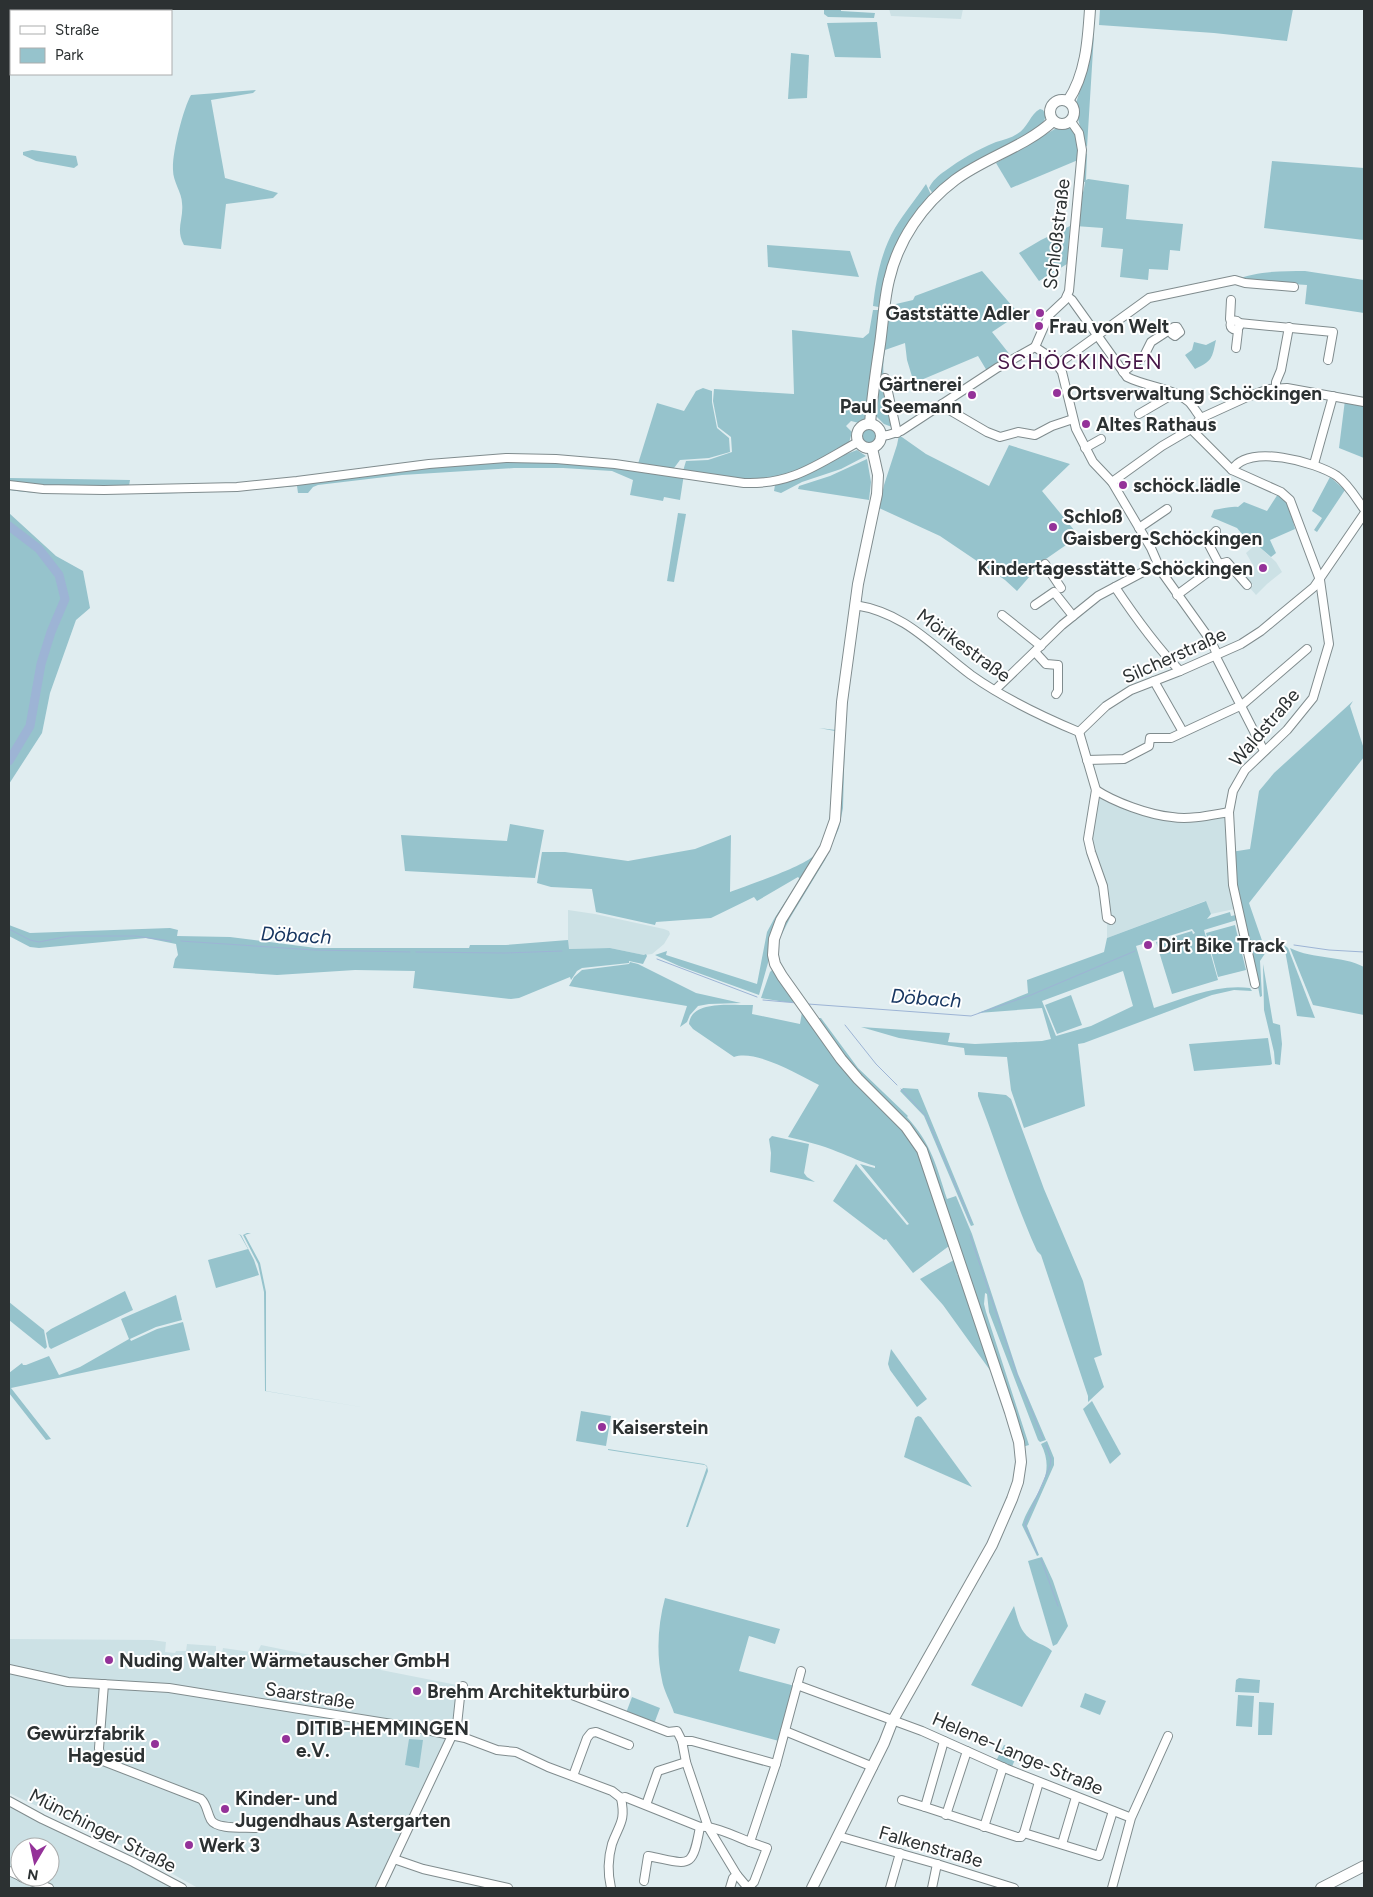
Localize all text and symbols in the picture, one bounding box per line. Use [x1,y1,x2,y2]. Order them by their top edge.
legend [10,10,172,75]
text: Straße [55,21,99,39]
text: Park [55,46,84,64]
street label: Schloßstraße [1038,177,1075,291]
place label: Gaststätte Adler [886,302,1030,325]
marker: Gaststätte Adler [1034,307,1046,319]
place label: Frau von Welt [1049,315,1170,338]
marker: Frau von Welt [1033,320,1045,332]
district label: SCHÖCKINGEN [997,349,1163,374]
place label: Gärtnerei Paul Seemann [840,373,962,418]
place label: Ortsverwaltung Schöckingen [1067,382,1322,405]
marker: Ortsverwaltung Schöckingen [1051,387,1063,399]
marker: Gärtnerei Paul Seemann [966,389,978,401]
place label: Altes Rathaus [1096,413,1216,436]
marker: Altes Rathaus [1080,418,1092,430]
place label: schöck.lädle [1133,474,1241,497]
marker: schöck.lädle [1117,479,1129,491]
place label: Schloß Gaisberg-Schöckingen [1063,505,1262,550]
marker: Schloß Gaisberg-Schöckingen [1047,521,1059,533]
place label: Kindertagesstätte Schöckingen [978,557,1253,580]
marker: Kindertagesstätte Schöckingen [1257,562,1269,574]
street label: Mörikestraße [912,604,1015,687]
street label: Silcherstraße [1119,622,1230,689]
street label: Waldstraße [1224,684,1304,771]
water label: Döbach [260,921,332,949]
place label: Dirt Bike Track [1158,934,1286,957]
marker: Dirt Bike Track [1142,939,1154,951]
water label: Döbach [890,984,962,1012]
place label: Kaiserstein [612,1416,708,1439]
marker: Kaiserstein [596,1421,608,1433]
place label: Nuding Walter Wärmetauscher GmbH [119,1649,450,1672]
marker: Nuding Walter Wärmetauscher GmbH [103,1654,115,1666]
street label: Saarstraße [263,1677,357,1714]
place label: Brehm Architekturbüro [427,1680,629,1703]
marker: Brehm Architekturbüro [411,1685,423,1697]
street label: Helene-Lange-Straße [929,1707,1107,1800]
place label: DITIB-HEMMINGEN e.V. [296,1717,469,1762]
place label: Gewürzfabrik Hagesüd [27,1722,146,1767]
marker: DITIB-HEMMINGEN e.V. [280,1733,292,1745]
marker: Gewürzfabrik Hagesüd [149,1738,161,1750]
street label: Münchinger Straße [25,1783,180,1877]
place label: Kinder- und Jugendhaus Astergarten [235,1787,451,1832]
marker: Kinder- und Jugendhaus Astergarten [219,1803,231,1815]
street label: Falkenstraße [876,1821,986,1872]
place label: Werk 3 [199,1834,260,1857]
north arrow [10,1837,60,1887]
marker: Werk 3 [183,1839,195,1851]
text: N [26,1865,40,1884]

